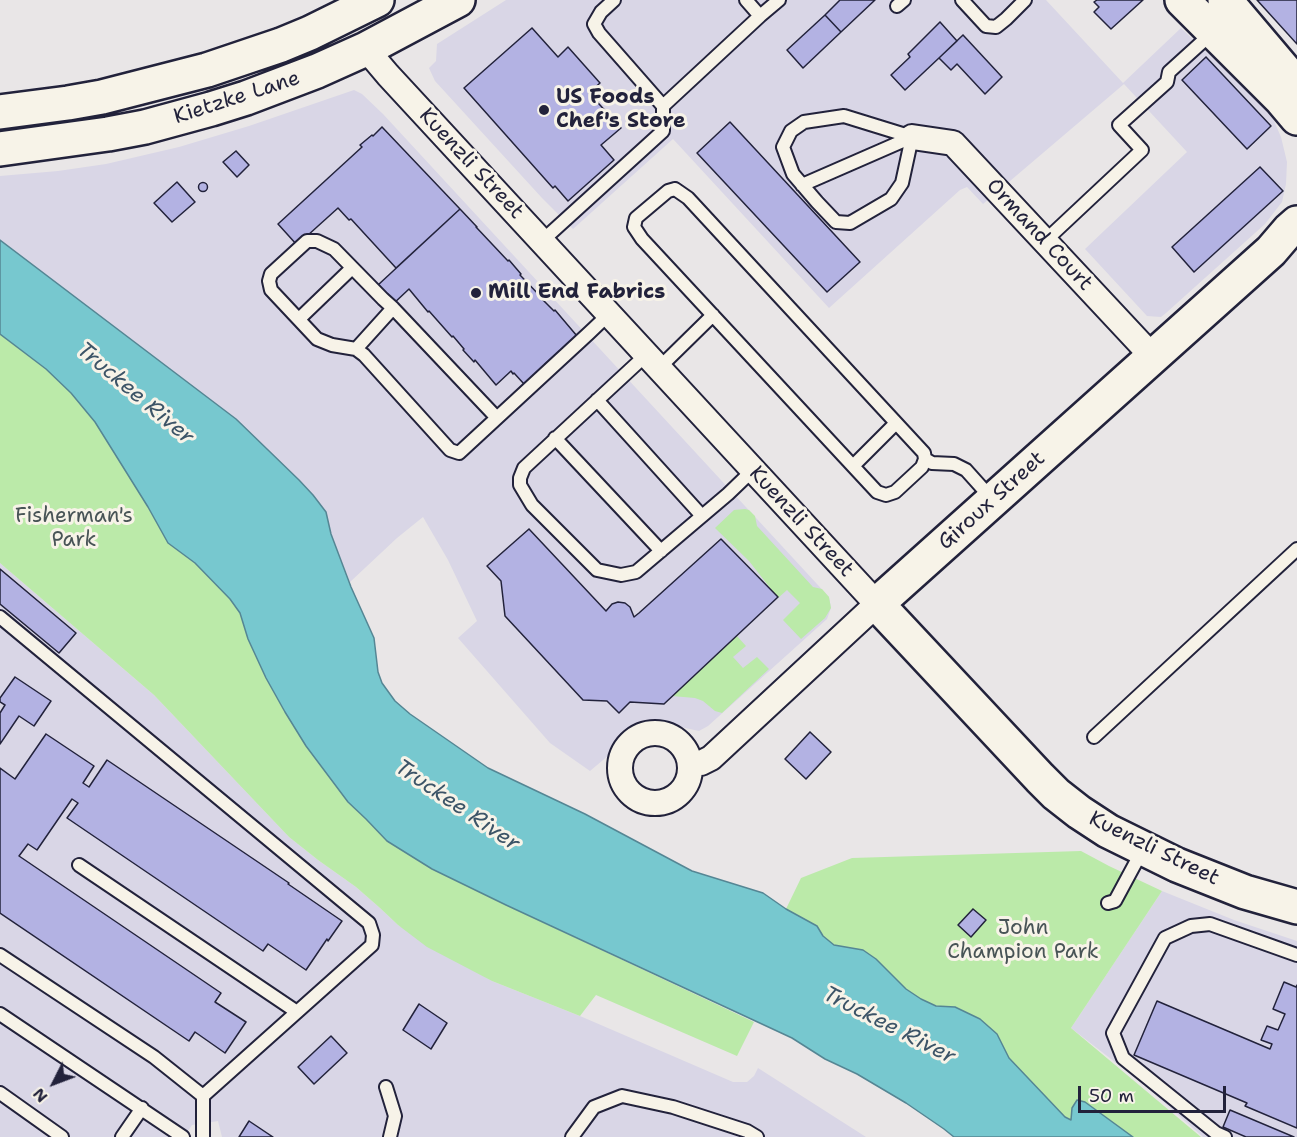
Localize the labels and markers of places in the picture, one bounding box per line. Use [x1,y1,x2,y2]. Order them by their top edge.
place label: US Foods Chef's Store [556,85,686,135]
marker: US Foods Chef's Store [537,103,551,117]
place label: Mill End Fabrics [488,280,665,306]
marker: Mill End Fabrics [469,286,483,300]

